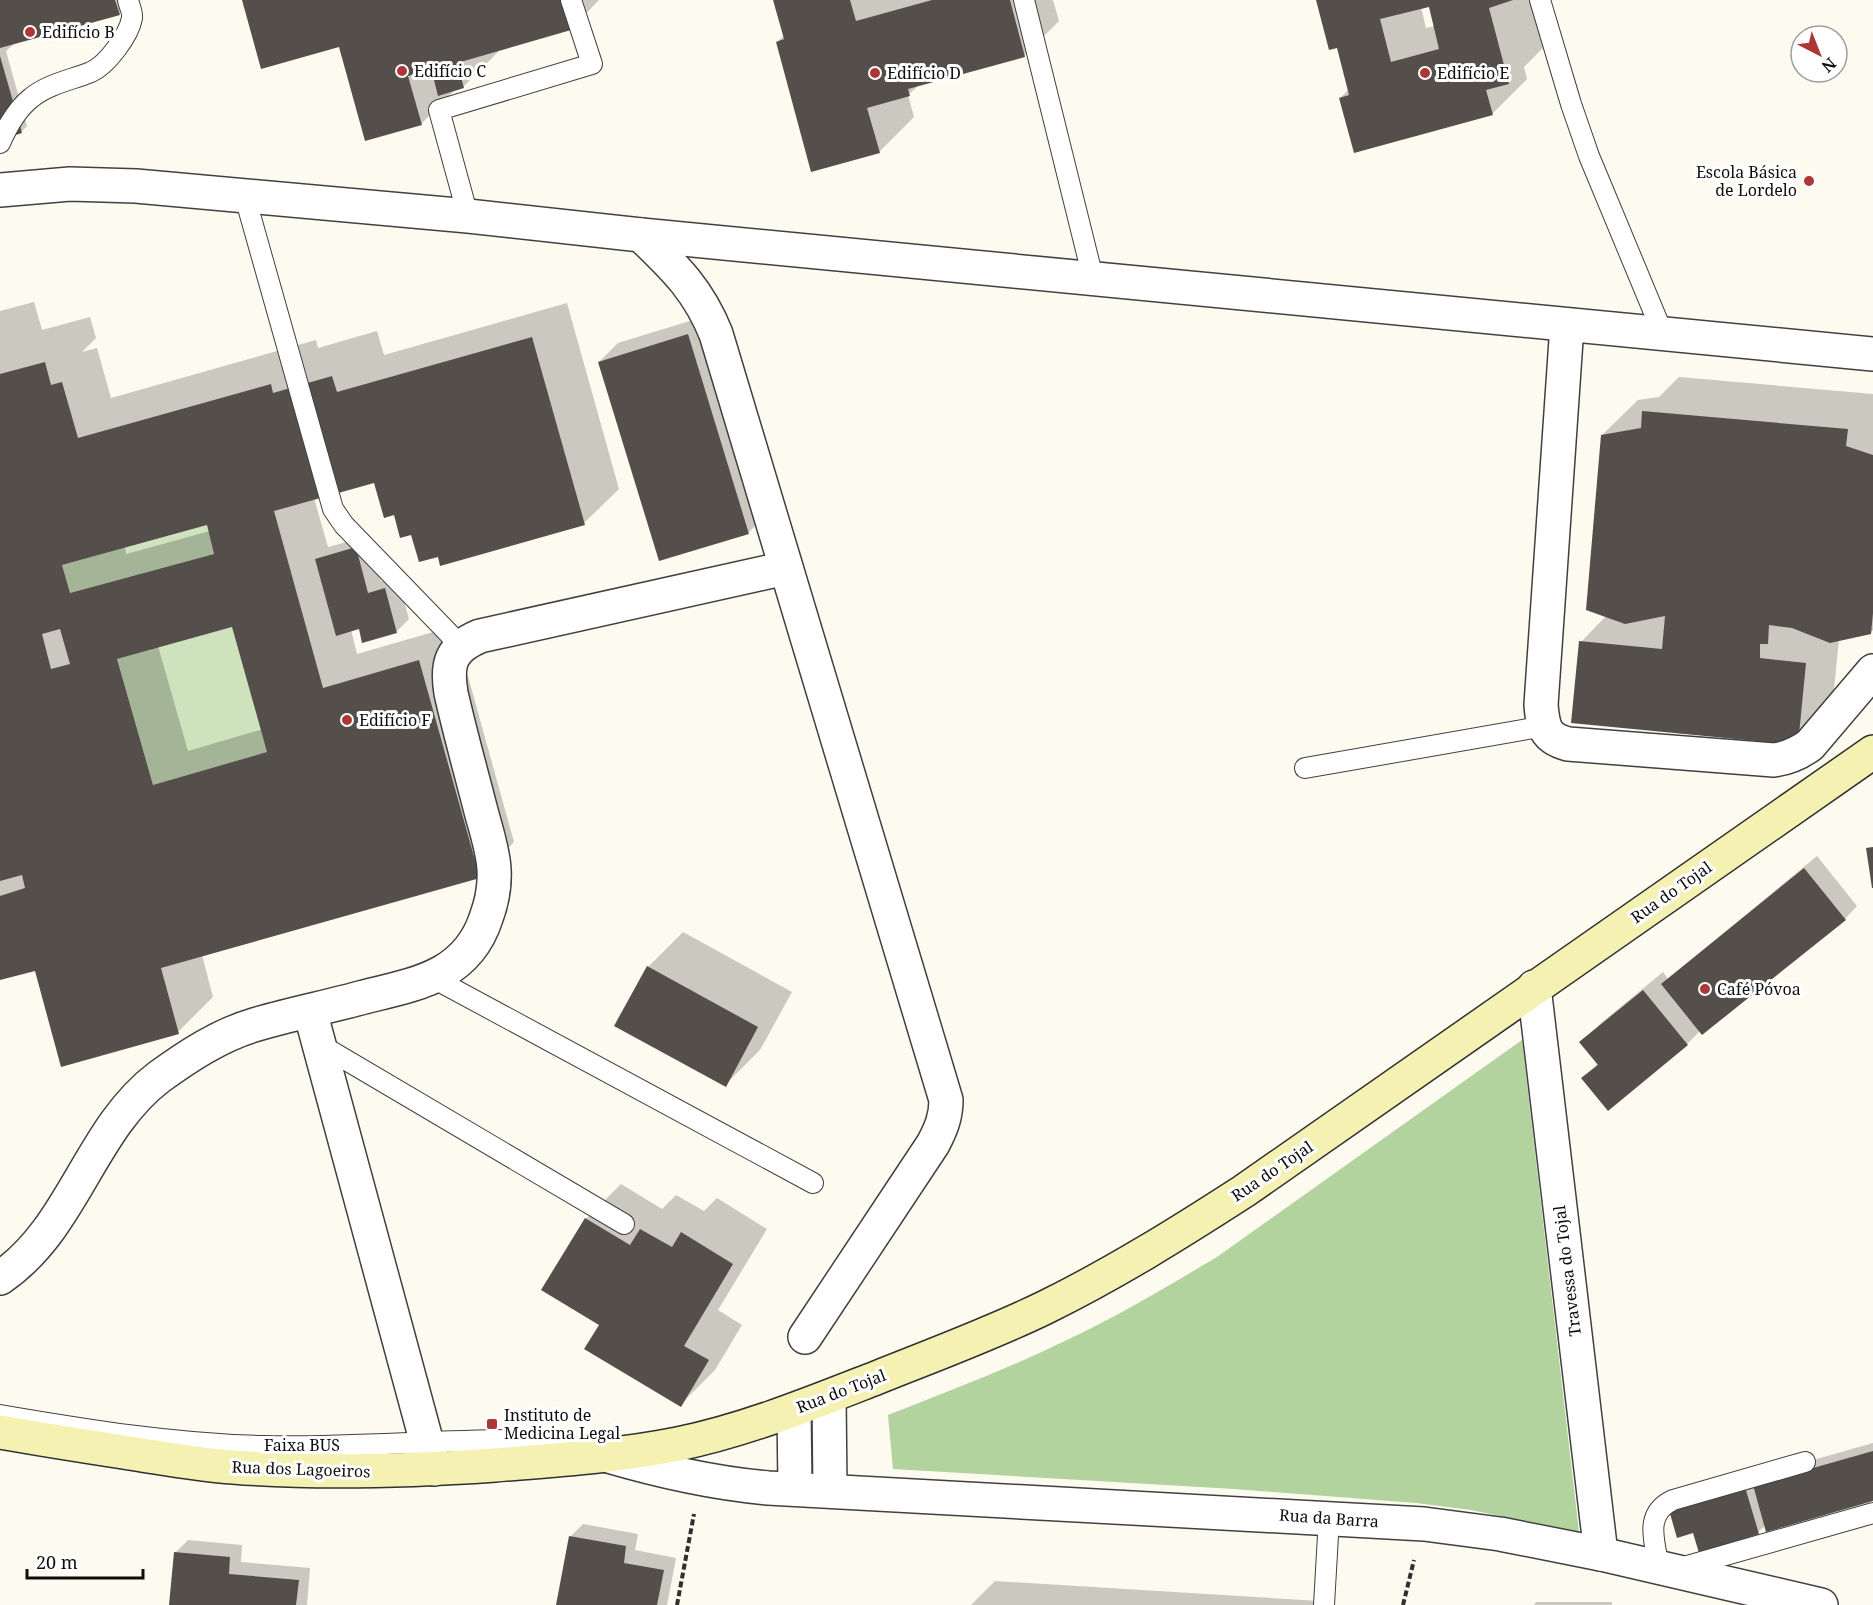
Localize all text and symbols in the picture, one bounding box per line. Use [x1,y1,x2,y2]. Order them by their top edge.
place label: Edifício B [42,21,115,43]
north arrow [1789,24,1849,84]
marker: Edifício B [23,25,37,39]
text: N [1817,53,1841,78]
place label: Edifício C [414,60,486,82]
place label: Edifício D [887,62,961,84]
place label: Edifício E [1437,62,1509,84]
marker: Edifício C [395,64,409,78]
marker: Edifício D [868,66,882,80]
marker: Edifício E [1418,66,1432,80]
place label: Escola Básica de Lordelo [1696,161,1797,201]
marker: Escola Básica de Lordelo [1802,174,1816,188]
place label: Edifício F [359,709,431,731]
marker: Edifício F [340,713,354,727]
street label: Rua do Tojal [1626,856,1716,928]
place label: Café Póvoa [1717,978,1801,1000]
marker: Café Póvoa [1698,982,1712,996]
street label: Rua do Tojal [1227,1136,1317,1206]
street label: Travessa do Tojal [1548,1204,1586,1338]
street label: Rua do Tojal [793,1364,889,1418]
place label: Instituto de Medicina Legal [504,1404,620,1444]
marker: Instituto de Medicina Legal [485,1417,499,1431]
street label: Faixa BUS [264,1434,340,1456]
street label: Rua dos Lagoeiros [231,1456,371,1482]
street label: Rua da Barra [1278,1504,1380,1532]
scale bar [27,1542,142,1580]
text: 20 m [36,1550,78,1574]

